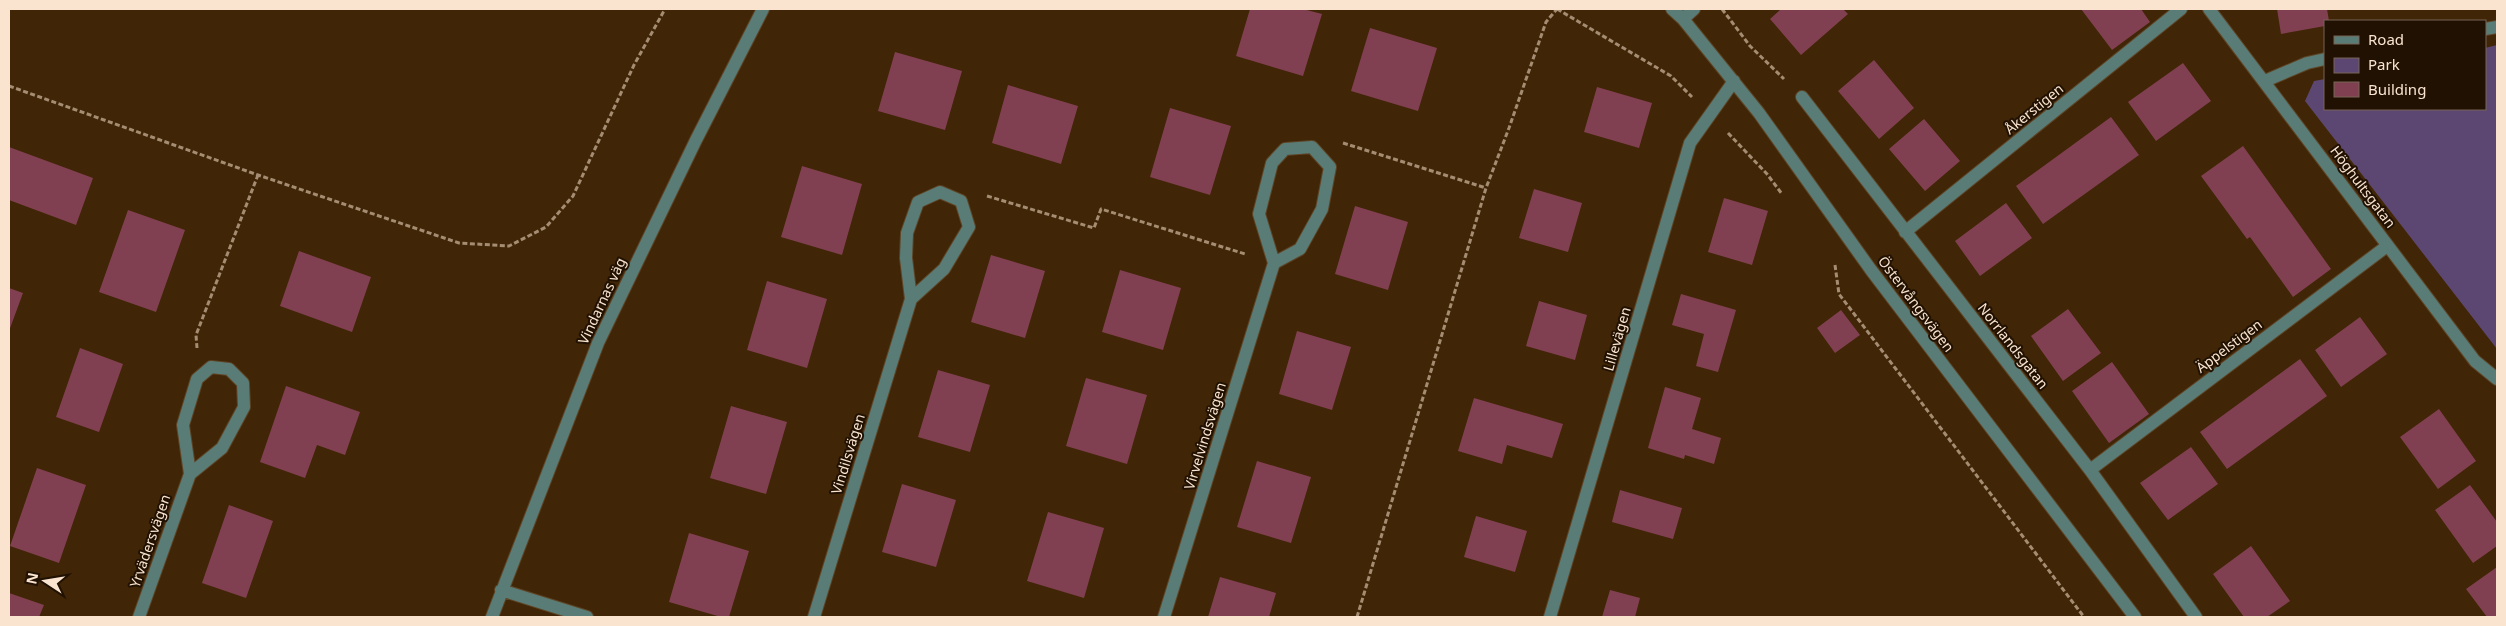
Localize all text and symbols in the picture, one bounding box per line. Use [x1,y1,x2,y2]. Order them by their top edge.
legend [2324,20,2486,110]
text: Road [2368,29,2404,49]
text: Park [2368,54,2400,74]
street label: Åkerstigen [2000,79,2067,138]
text: Building [2368,79,2426,99]
street label: Höghultsgatan [2326,142,2401,232]
street label: Östervångsvägen [1874,252,1959,356]
street label: Vindarnas väg [573,254,630,347]
street label: Norrlandsgatan [1974,299,2053,393]
street label: Lillevägen [1598,305,1635,373]
street label: Äppelstigen [2192,314,2266,377]
street label: Virvelvindsvägen [1179,380,1230,492]
street label: Vindilsvägen [826,411,869,496]
street label: Yrvädersvägen [125,492,174,590]
north arrow [20,556,70,606]
text: N [21,571,42,586]

